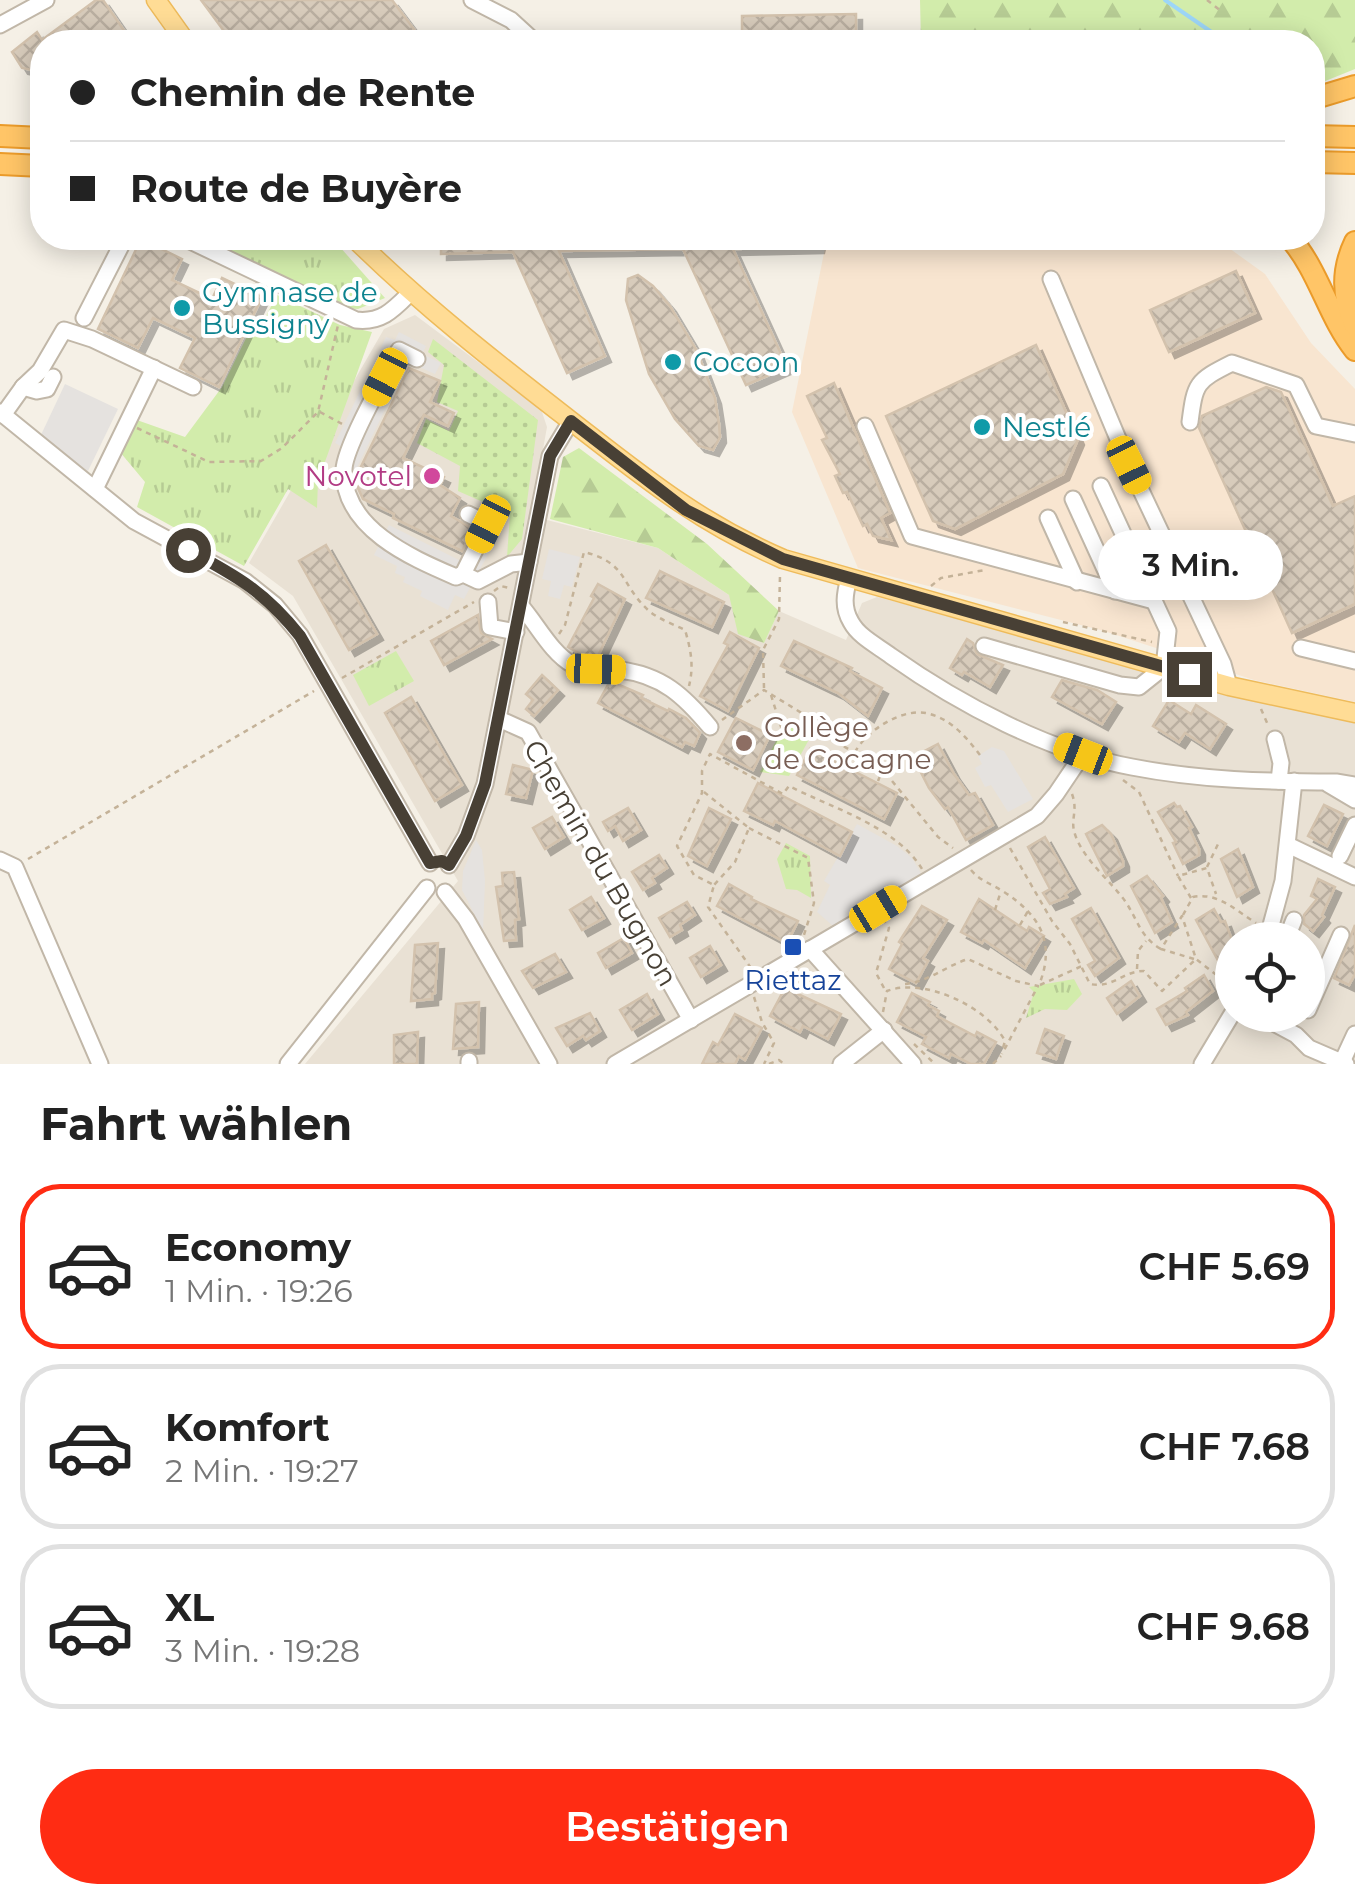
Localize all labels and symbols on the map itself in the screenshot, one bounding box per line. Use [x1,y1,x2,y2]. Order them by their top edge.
place label: Gymnase de Bussigny [202,275,378,341]
marker: Gymnase de Bussigny [171,297,193,319]
car [358,343,412,411]
place label: Cocoon [693,345,799,379]
marker: Cocoon [662,351,684,373]
place label: Nestlé [1002,410,1091,444]
marker: Nestlé [971,416,993,438]
car [1102,431,1156,499]
place label: Novotel [305,459,412,493]
marker: Novotel [421,465,443,487]
car [461,490,515,558]
route start [166,528,211,573]
callout: 3 Min. [1096,529,1282,599]
route end [1167,652,1212,697]
car [565,653,627,685]
place label: Collège de Cocagne [764,710,931,776]
car [1050,729,1116,779]
marker: Collège de Cocagne [733,732,755,754]
street label: Chemin du Bugnon [517,734,685,992]
car [845,881,911,937]
marker: Riettaz [782,936,804,958]
place label: Riettaz [744,963,842,997]

